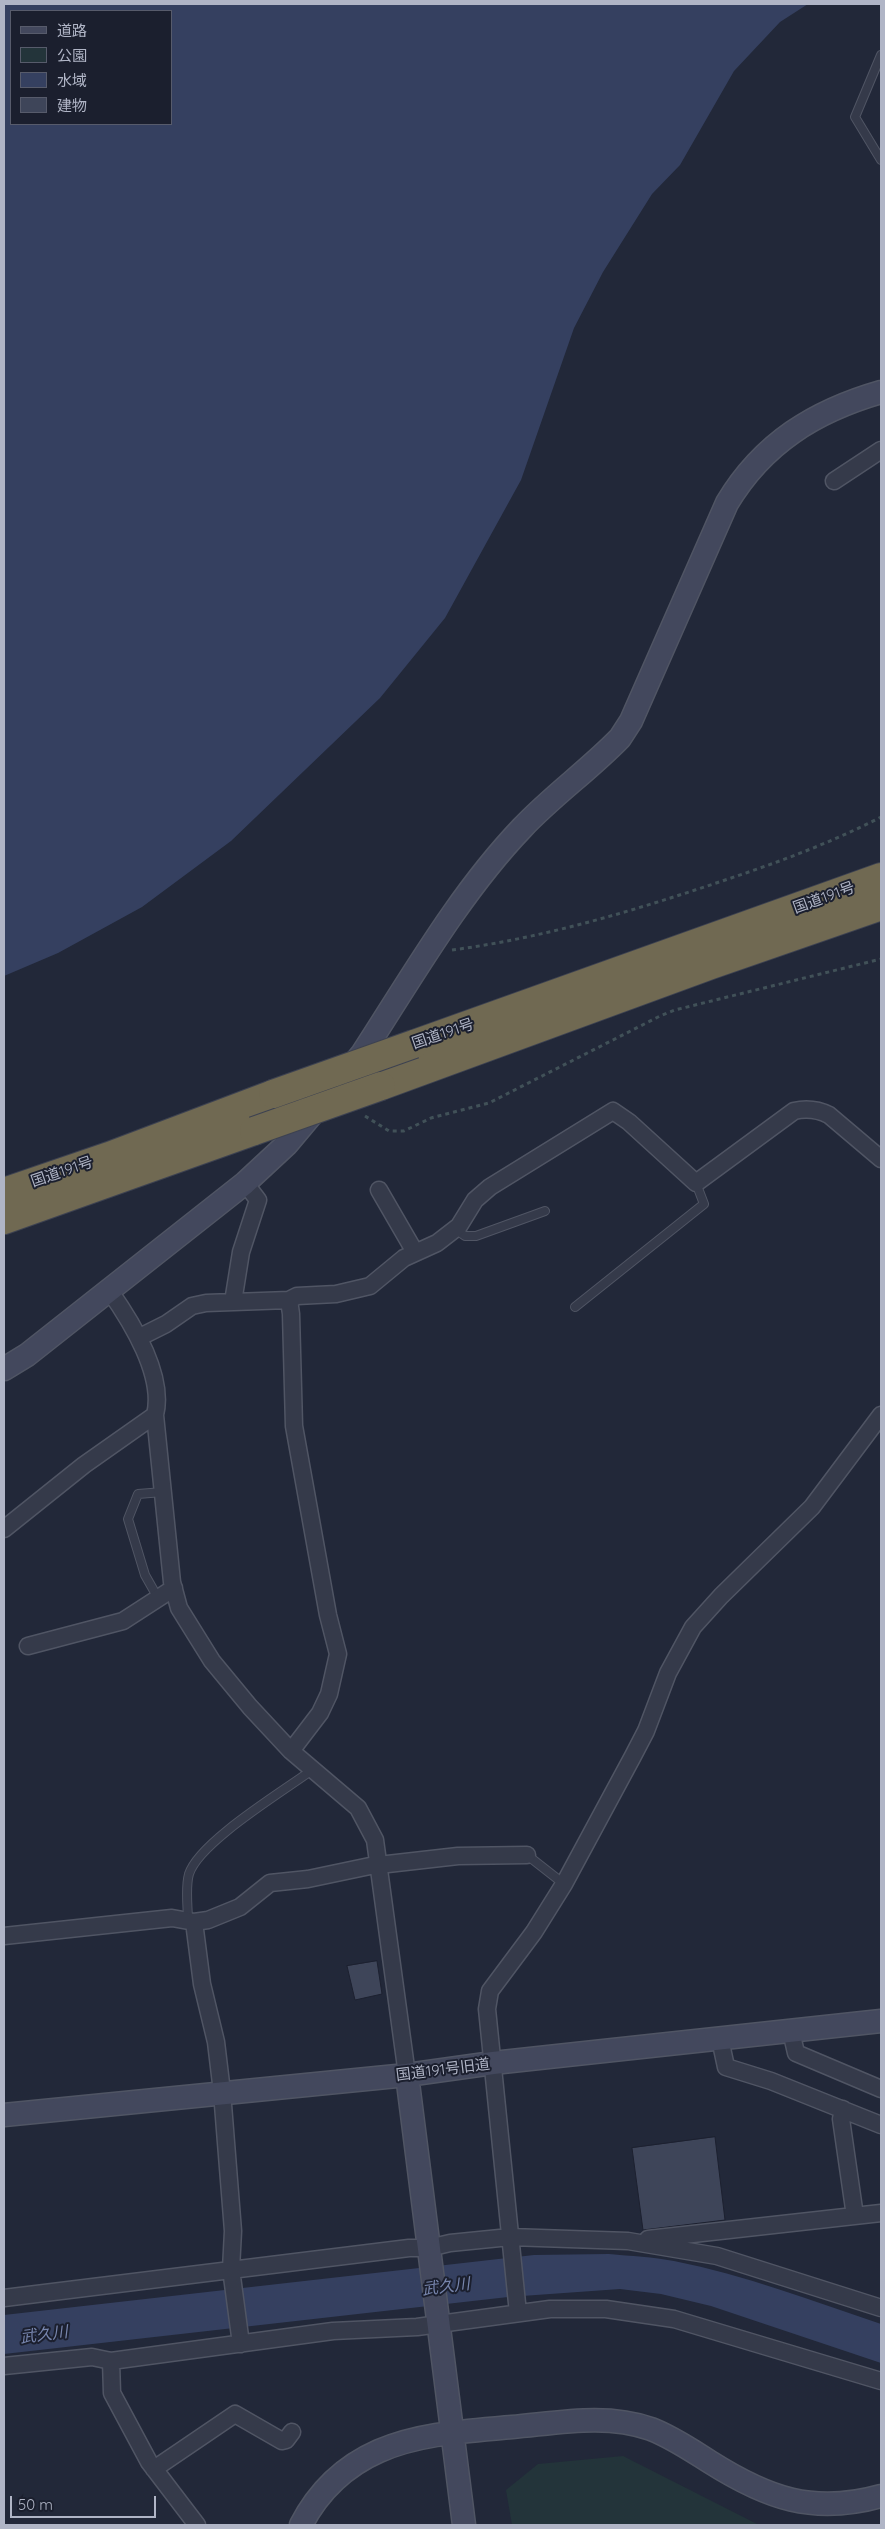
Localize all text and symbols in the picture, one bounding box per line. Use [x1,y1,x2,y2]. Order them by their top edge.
legend [10,10,172,125]
text: 道路 [57,21,87,40]
text: 公園 [57,46,87,65]
text: 水域 [57,71,87,90]
text: 建物 [57,96,87,115]
street label: 国道191号 [791,878,857,918]
street label: 国道191号 [410,1015,476,1053]
street label: 国道191号 [29,1153,95,1191]
street label: 国道191号旧道 [395,2055,491,2085]
water label: 武久川 [421,2275,471,2299]
water label: 武久川 [19,2323,69,2347]
scale bar [12,2486,159,2518]
text: 50 m [18,2495,53,2514]

